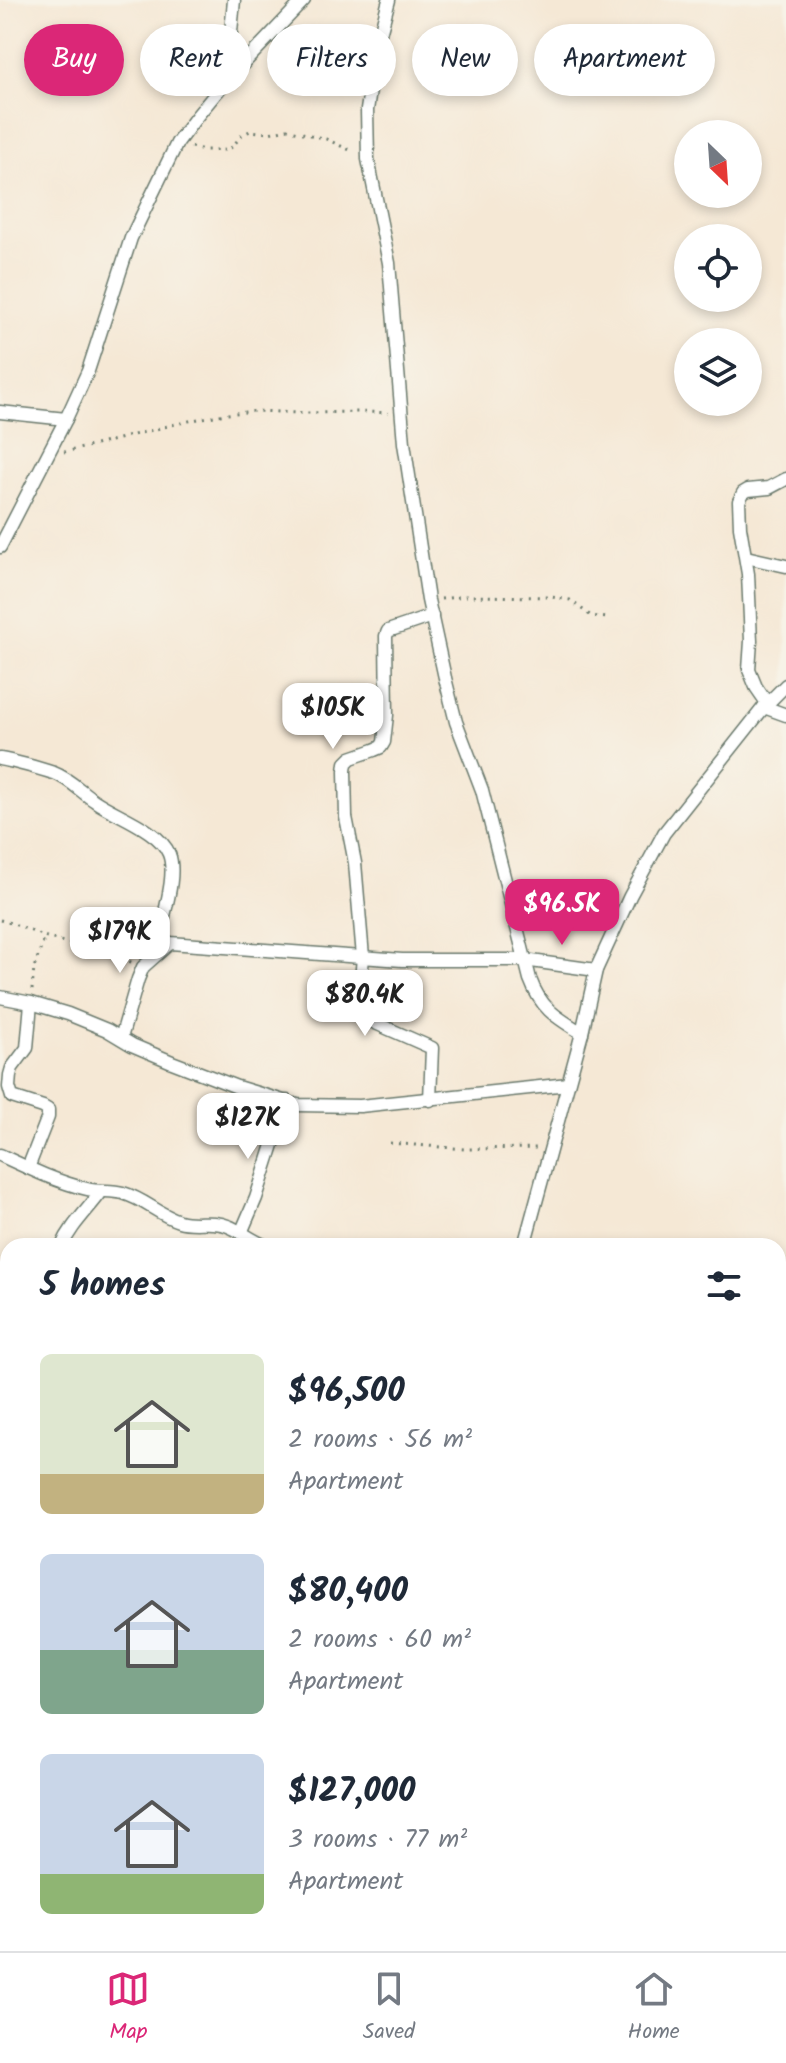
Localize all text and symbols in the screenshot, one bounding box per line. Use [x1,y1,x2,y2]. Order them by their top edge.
chip: Buy [24,24,124,96]
chip: Rent [140,24,251,96]
chip: Filters [267,24,396,96]
chip: New [412,24,518,96]
chip: Apartment [534,24,715,96]
north arrow [674,120,762,208]
map controls [674,120,762,416]
button: locate [674,224,762,312]
button: layers [674,328,762,416]
pin: $105K [277,683,389,751]
text: $105K [300,688,366,730]
pin: $96.5K [497,879,627,947]
text: $96.5K [523,884,601,926]
pin: $179K [64,907,176,975]
text: $179K [88,912,152,954]
pin: $80.4K [300,970,430,1038]
text: $80.4K [325,975,405,1017]
pin: $127K [192,1093,304,1161]
text: $127K [215,1098,281,1140]
text: 5 homes [40,1259,165,1313]
icon: filters [702,1264,746,1308]
text: $96,500 [288,1365,405,1419]
icon: home [104,1386,200,1482]
text: 2 rooms · 56 m² [288,1419,472,1461]
text: Apartment [288,1461,403,1503]
text: $80,400 [288,1565,408,1619]
icon: home [104,1586,200,1682]
text: 2 rooms · 60 m² [288,1619,471,1661]
text: Apartment [288,1661,403,1703]
text: $127,000 [288,1765,416,1819]
icon: home [104,1786,200,1882]
text: 3 rooms · 77 m² [288,1819,467,1861]
text: Apartment [288,1861,403,1903]
tab: Map [106,1967,150,2050]
tab: Saved [363,1967,415,2050]
tab: Home [628,1967,680,2050]

